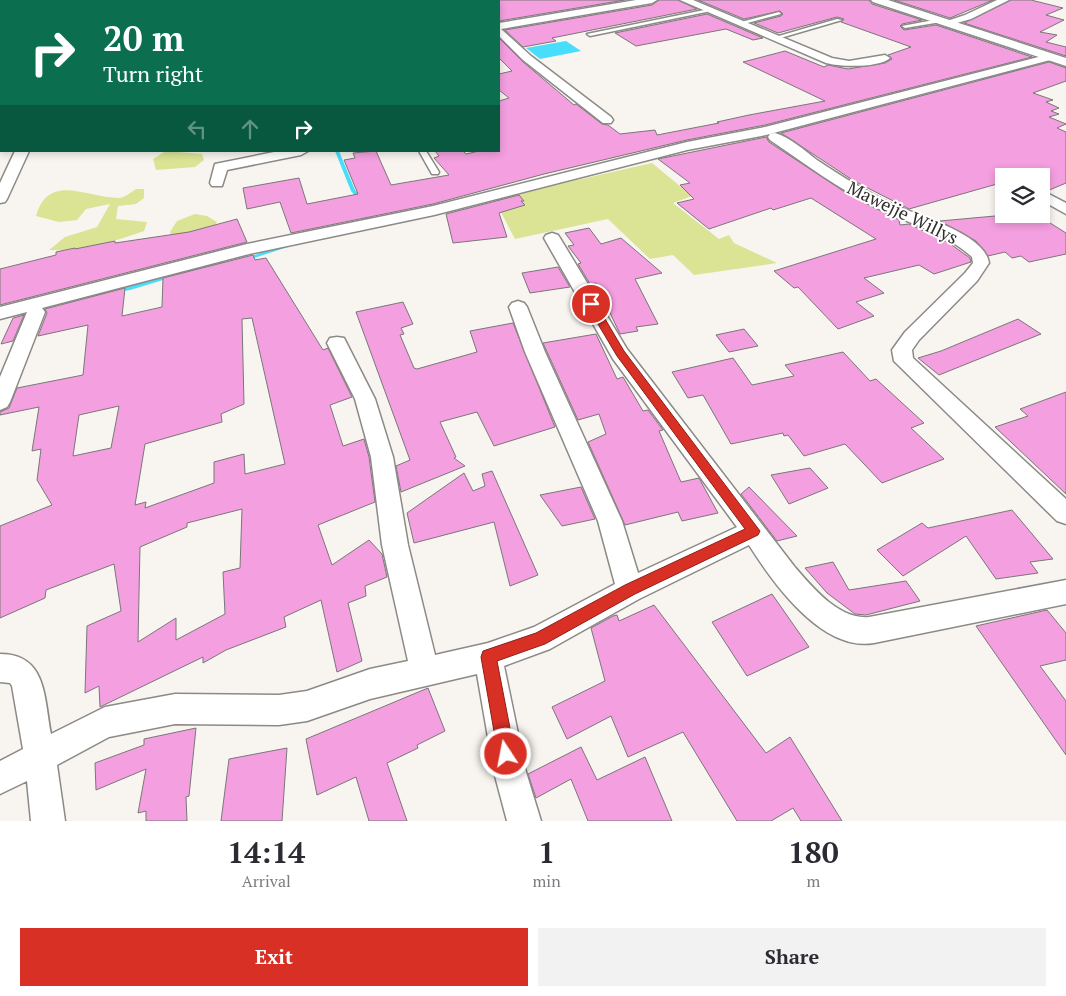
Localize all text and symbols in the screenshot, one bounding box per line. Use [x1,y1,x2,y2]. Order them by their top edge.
text: 20 m [103,15,184,61]
icon: right [20,20,85,85]
text: Turn right [103,59,203,88]
icon: left [183,115,211,143]
icon: ahead [236,115,264,143]
icon: right [289,115,317,143]
map controls [995,168,1050,223]
button: layers [995,168,1050,223]
street label: Mawejje Willys [844,175,962,249]
pin [570,283,612,325]
icon: arrive [577,290,605,318]
position arrow [479,727,531,779]
text: 14:14 [227,832,305,872]
text: 1 [538,832,555,872]
text: 180 [788,832,839,872]
text: Arrival [242,870,291,892]
text: min [533,870,561,892]
text: m [806,870,820,892]
button: Exit [20,928,528,986]
button: Share [538,928,1046,986]

